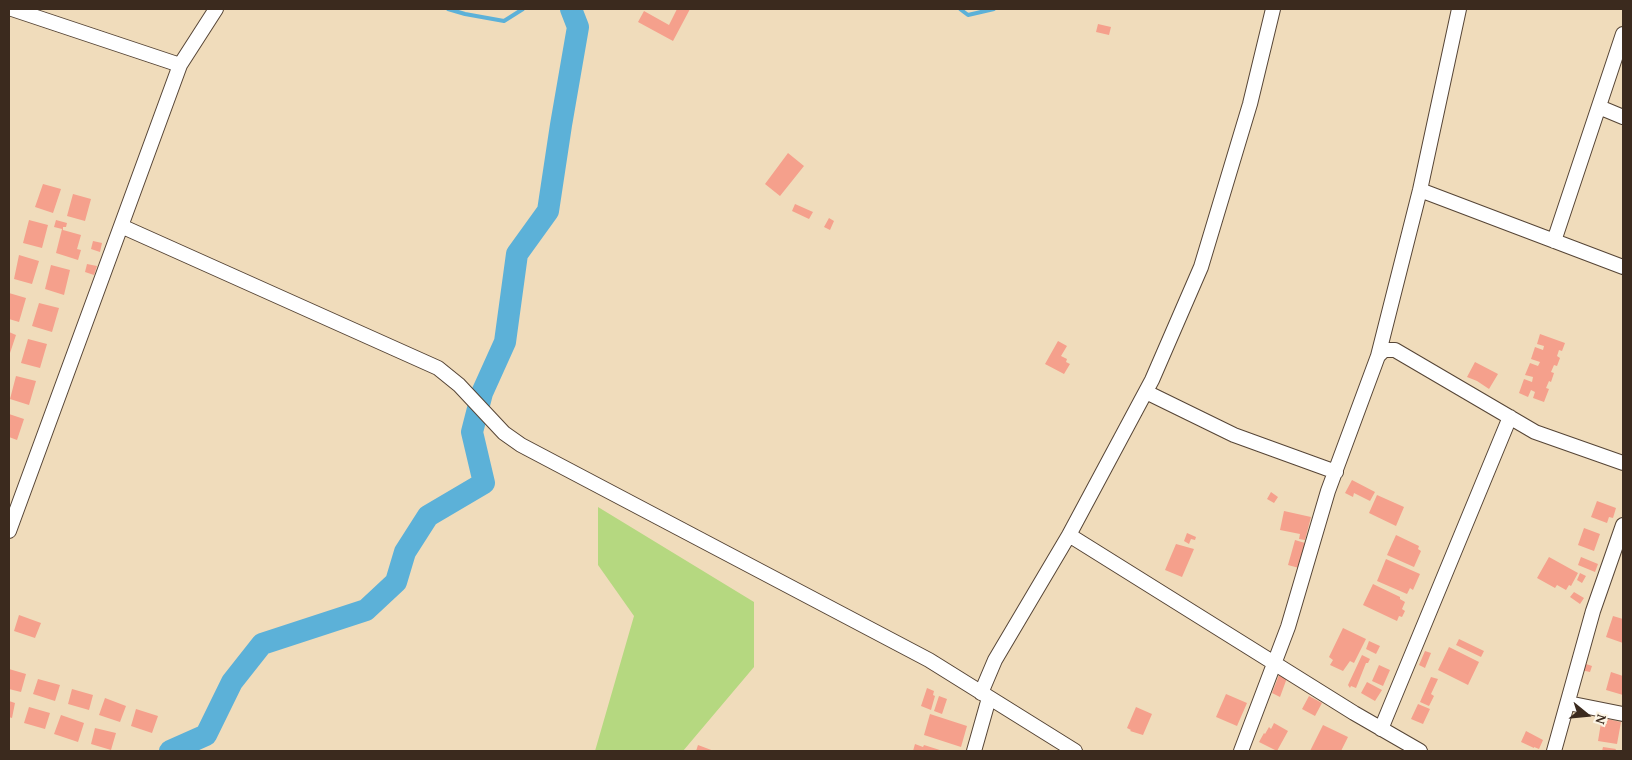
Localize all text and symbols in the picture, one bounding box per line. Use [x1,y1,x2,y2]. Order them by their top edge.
north arrow [1562,690,1612,740]
text: N [1590,712,1612,727]

